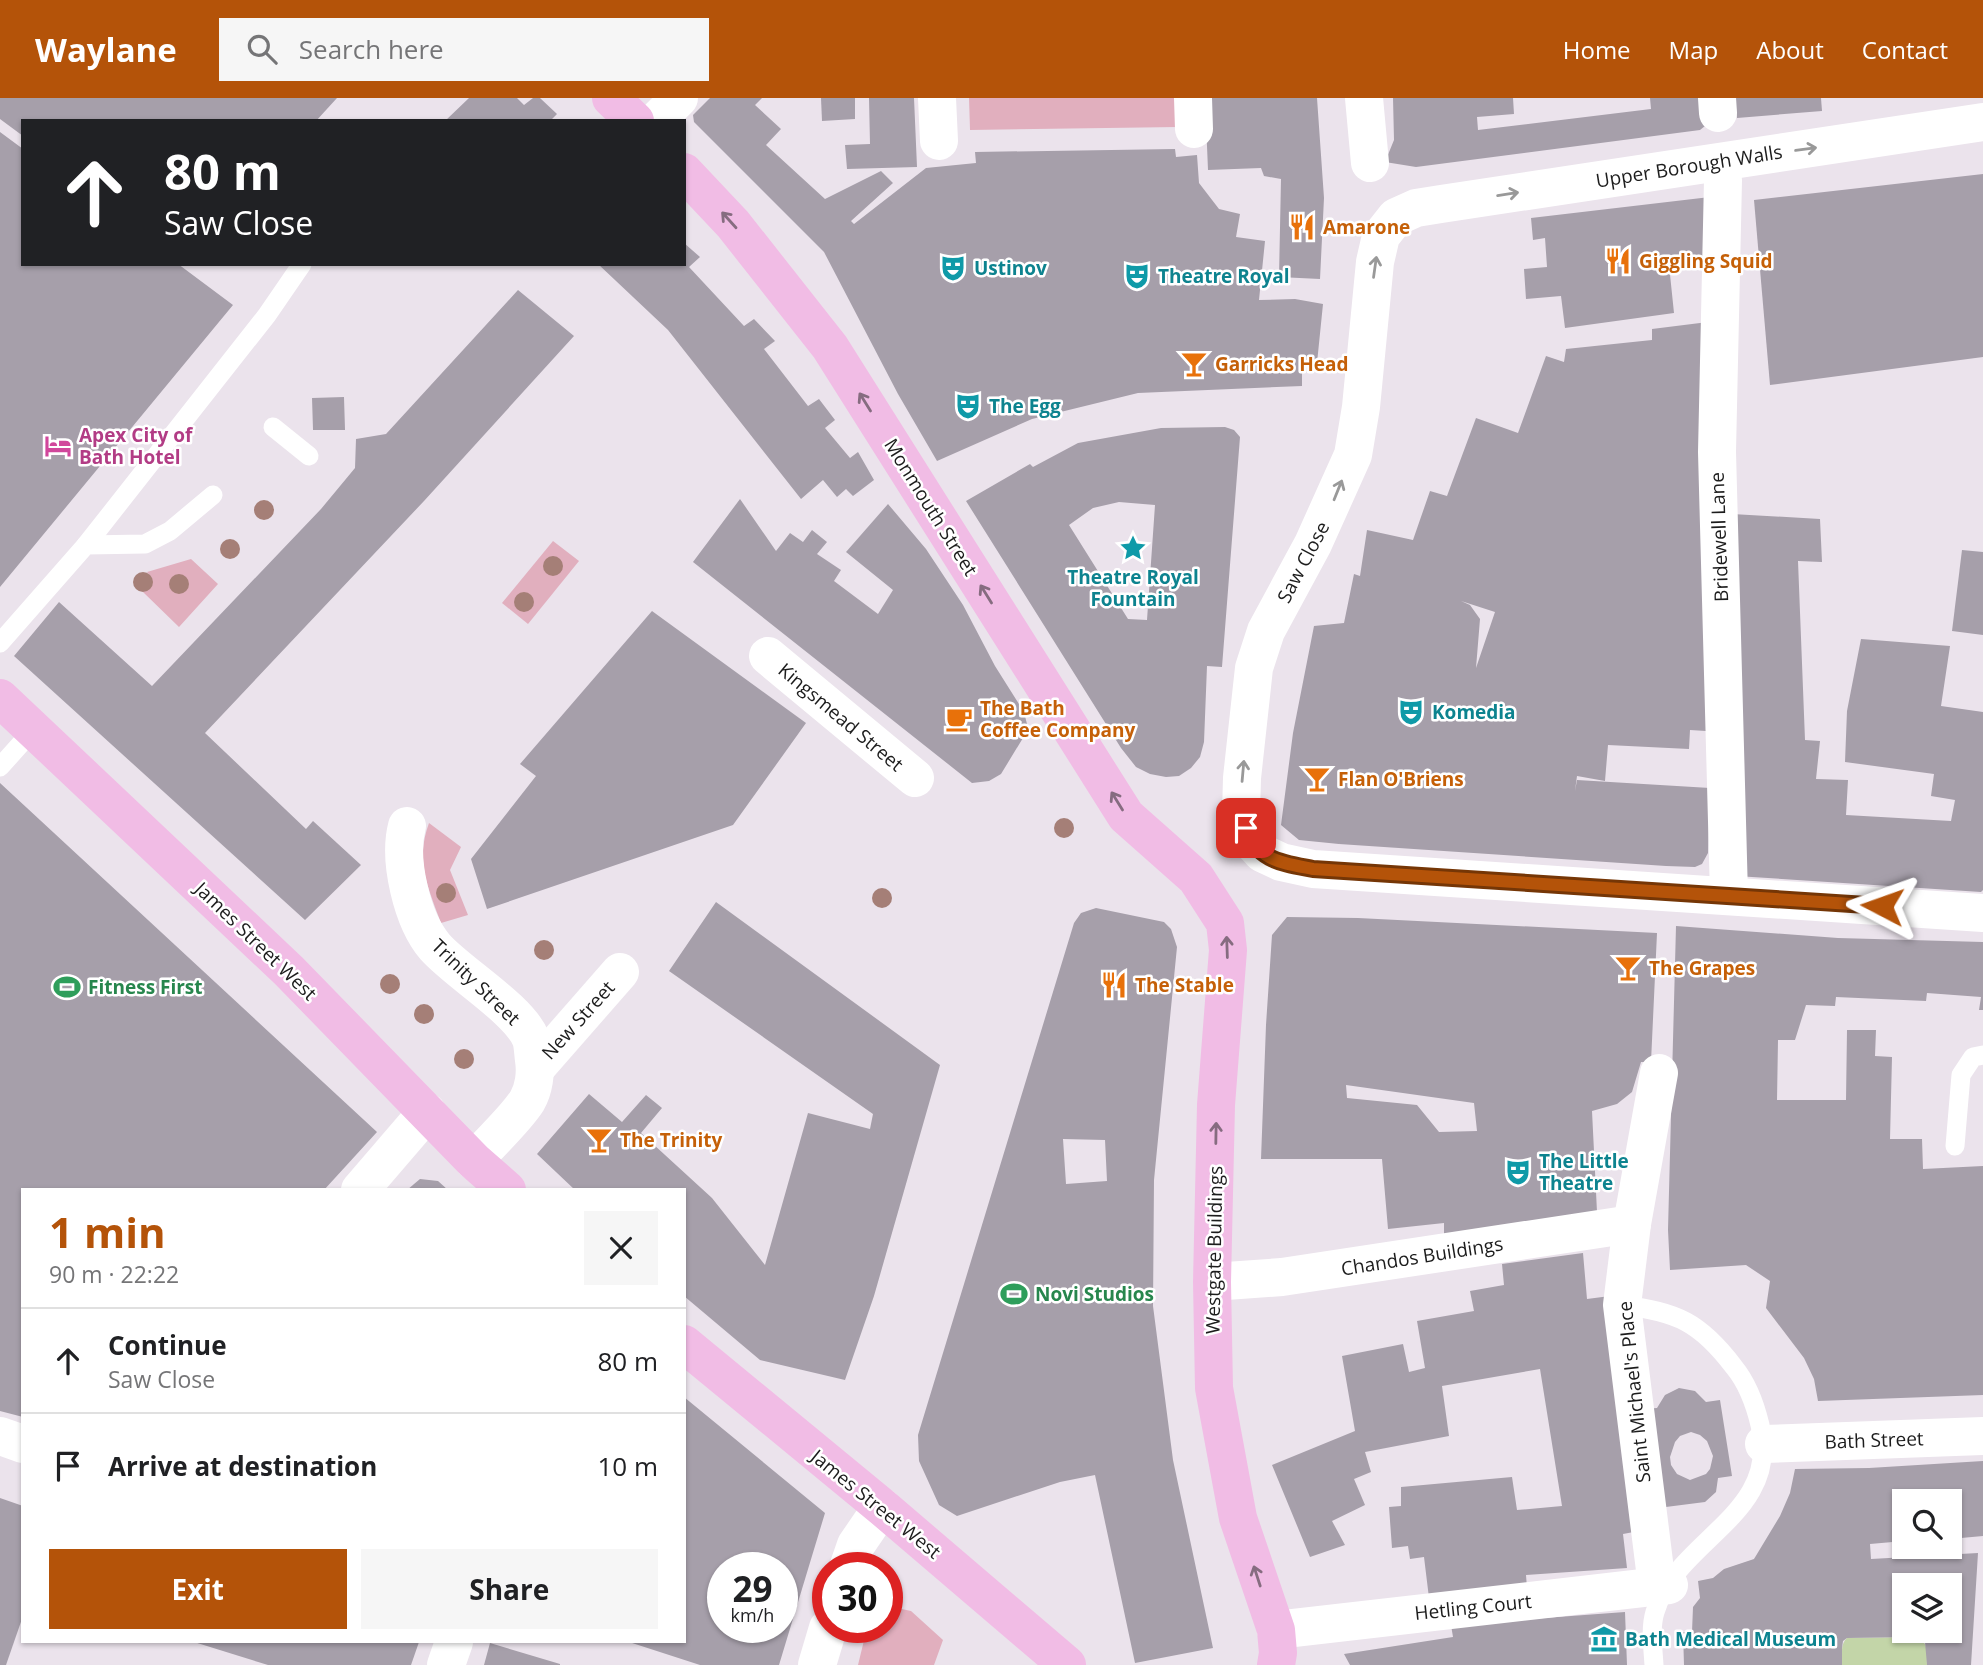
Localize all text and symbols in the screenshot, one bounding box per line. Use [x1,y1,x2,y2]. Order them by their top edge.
search box [219,18,709,81]
text: Waylane [35,27,177,72]
icon: search [243,30,281,68]
text: Search here [299,31,444,67]
text: Home [1563,33,1631,66]
text: Map [1669,33,1718,66]
text: About [1756,33,1824,66]
text: Contact [1862,33,1948,66]
text: 80 m [164,138,281,204]
street label: Upper Borough Walls [1594,138,1784,194]
one-way arrow [1794,142,1817,155]
icon: ahead [49,147,140,238]
one-way arrow [1496,187,1519,200]
text: Saw Close [164,201,313,244]
one-way arrow [721,211,737,229]
restaurant icon: Amarone [1287,212,1317,242]
place label: Amarone [1323,214,1410,240]
restaurant icon: Giggling Squid [1603,246,1633,276]
place label: Giggling Squid [1639,248,1773,274]
theatre icon: Ustinov [938,253,968,283]
place label: Ustinov [974,255,1047,281]
one-way arrow [1369,256,1382,279]
theatre icon: Theatre Royal [1122,261,1152,291]
place label: Theatre Royal [1158,263,1290,289]
bar icon: Garricks Head [1179,349,1209,379]
place label: Garricks Head [1215,351,1348,377]
theatre icon: The Egg [953,391,983,421]
one-way arrow [857,393,872,412]
place label: The Egg [989,393,1061,419]
place label: Apex City of Bath Hotel [79,422,194,470]
hotel icon: Apex City of Bath Hotel [43,431,73,461]
street label: Monmouth Street [878,433,984,581]
street label: Bridewell Lane [1704,472,1734,602]
one-way arrow [1333,480,1346,501]
street label: Saw Close [1271,517,1335,607]
place icon: Theatre Royal Fountain [1118,533,1148,563]
place label: Theatre Royal Fountain [1067,564,1199,612]
one-way arrow [979,585,993,605]
street label: Kingsmead Street [773,657,909,777]
place label: The Bath Coffee Company [980,695,1135,743]
theatre icon: Komedia [1396,697,1426,727]
place label: Komedia [1432,699,1516,725]
cafe icon: The Bath Coffee Company [944,704,974,734]
one-way arrow [1237,760,1250,783]
bar icon: Flan O'Briens [1302,764,1332,794]
place label: Flan O'Briens [1338,766,1464,792]
one-way arrow [1109,792,1123,812]
pin [1216,798,1276,858]
icon: arrive [1227,809,1265,847]
position arrow [1845,869,1919,943]
street label: James Street West [188,875,323,1006]
street label: Trinity Street [426,933,526,1031]
one-way arrow [1220,936,1233,959]
bar icon: The Grapes [1613,953,1643,983]
place label: The Grapes [1649,955,1755,981]
restaurant icon: The Stable [1099,970,1129,1000]
sports icon: Fitness First [52,972,82,1002]
place label: The Stable [1135,972,1234,998]
place label: Fitness First [88,974,203,1000]
street label: New Street [536,975,620,1065]
one-way arrow [1209,1122,1222,1145]
bar icon: The Trinity [584,1125,614,1155]
place label: The Trinity [620,1127,723,1153]
place label: The Little Theatre [1539,1148,1629,1196]
theatre icon: The Little Theatre [1503,1157,1533,1187]
street label: Westgate Buildings [1200,1166,1228,1334]
text: 1 min [49,1203,166,1260]
button: close [584,1211,658,1285]
street label: Chandos Buildings [1339,1230,1505,1282]
text: 90 m · 22:22 [49,1258,179,1290]
sports icon: Novi Studios [999,1279,1029,1309]
place label: Novi Studios [1035,1281,1154,1307]
street label: Saint Michael's Place [1612,1300,1656,1484]
text: Continue [108,1327,227,1363]
icon: ahead [49,1342,87,1380]
text: 80 m [597,1343,658,1379]
text: Saw Close [108,1363,215,1395]
street label: Bath Street [1824,1425,1924,1455]
street label: James Street West [804,1442,947,1565]
icon: arrive [49,1447,87,1485]
text: Arrive at destination [108,1448,377,1484]
text: 10 m [597,1448,658,1484]
map controls [1892,1489,1962,1643]
button: search [1892,1489,1962,1559]
button: Exit [49,1549,347,1629]
button: Share [361,1549,658,1629]
speed limit sign: 30 [812,1552,903,1643]
text: 29 [732,1565,773,1612]
one-way arrow [1250,1565,1263,1587]
button: layers [1892,1573,1962,1643]
street label: Hetling Court [1413,1588,1533,1626]
text: km/h [731,1603,774,1627]
museum icon: Bath Medical Museum [1589,1624,1619,1654]
place label: Bath Medical Museum [1625,1626,1836,1652]

